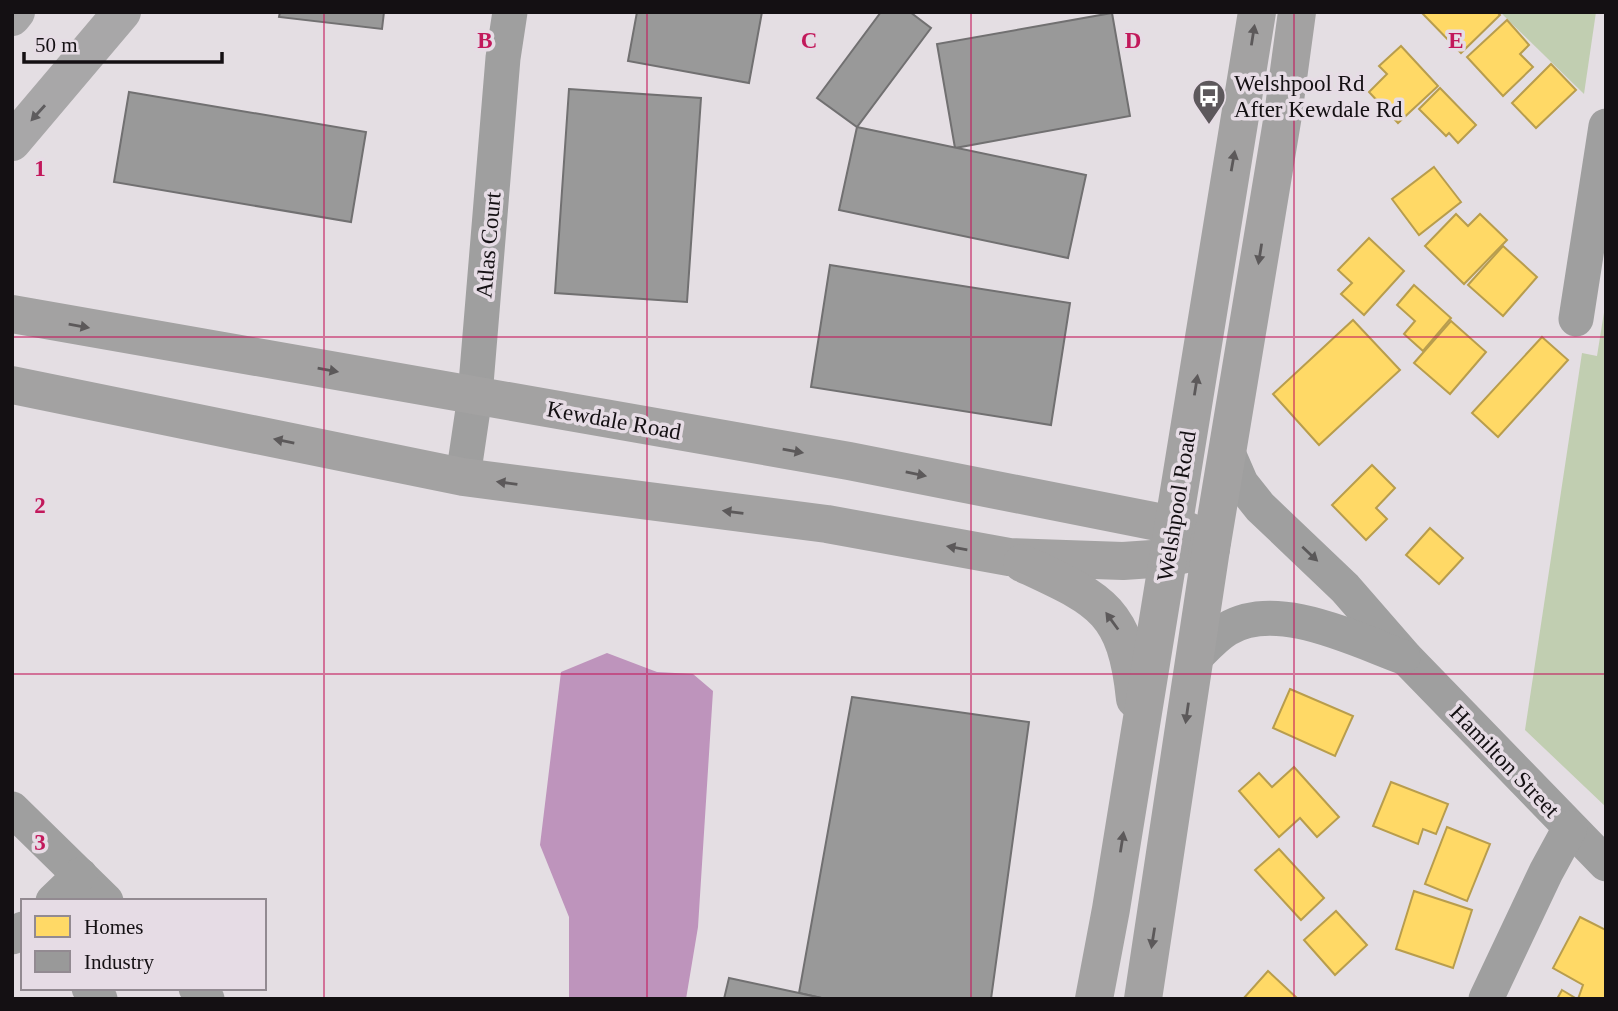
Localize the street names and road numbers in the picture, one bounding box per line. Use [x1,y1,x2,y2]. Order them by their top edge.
street label: Atlas Court [471,190,506,299]
street label: Kewdale Road [545,396,684,445]
street label: Welshpool Road [1152,429,1201,583]
street label: Hamilton Street [1445,700,1565,823]

